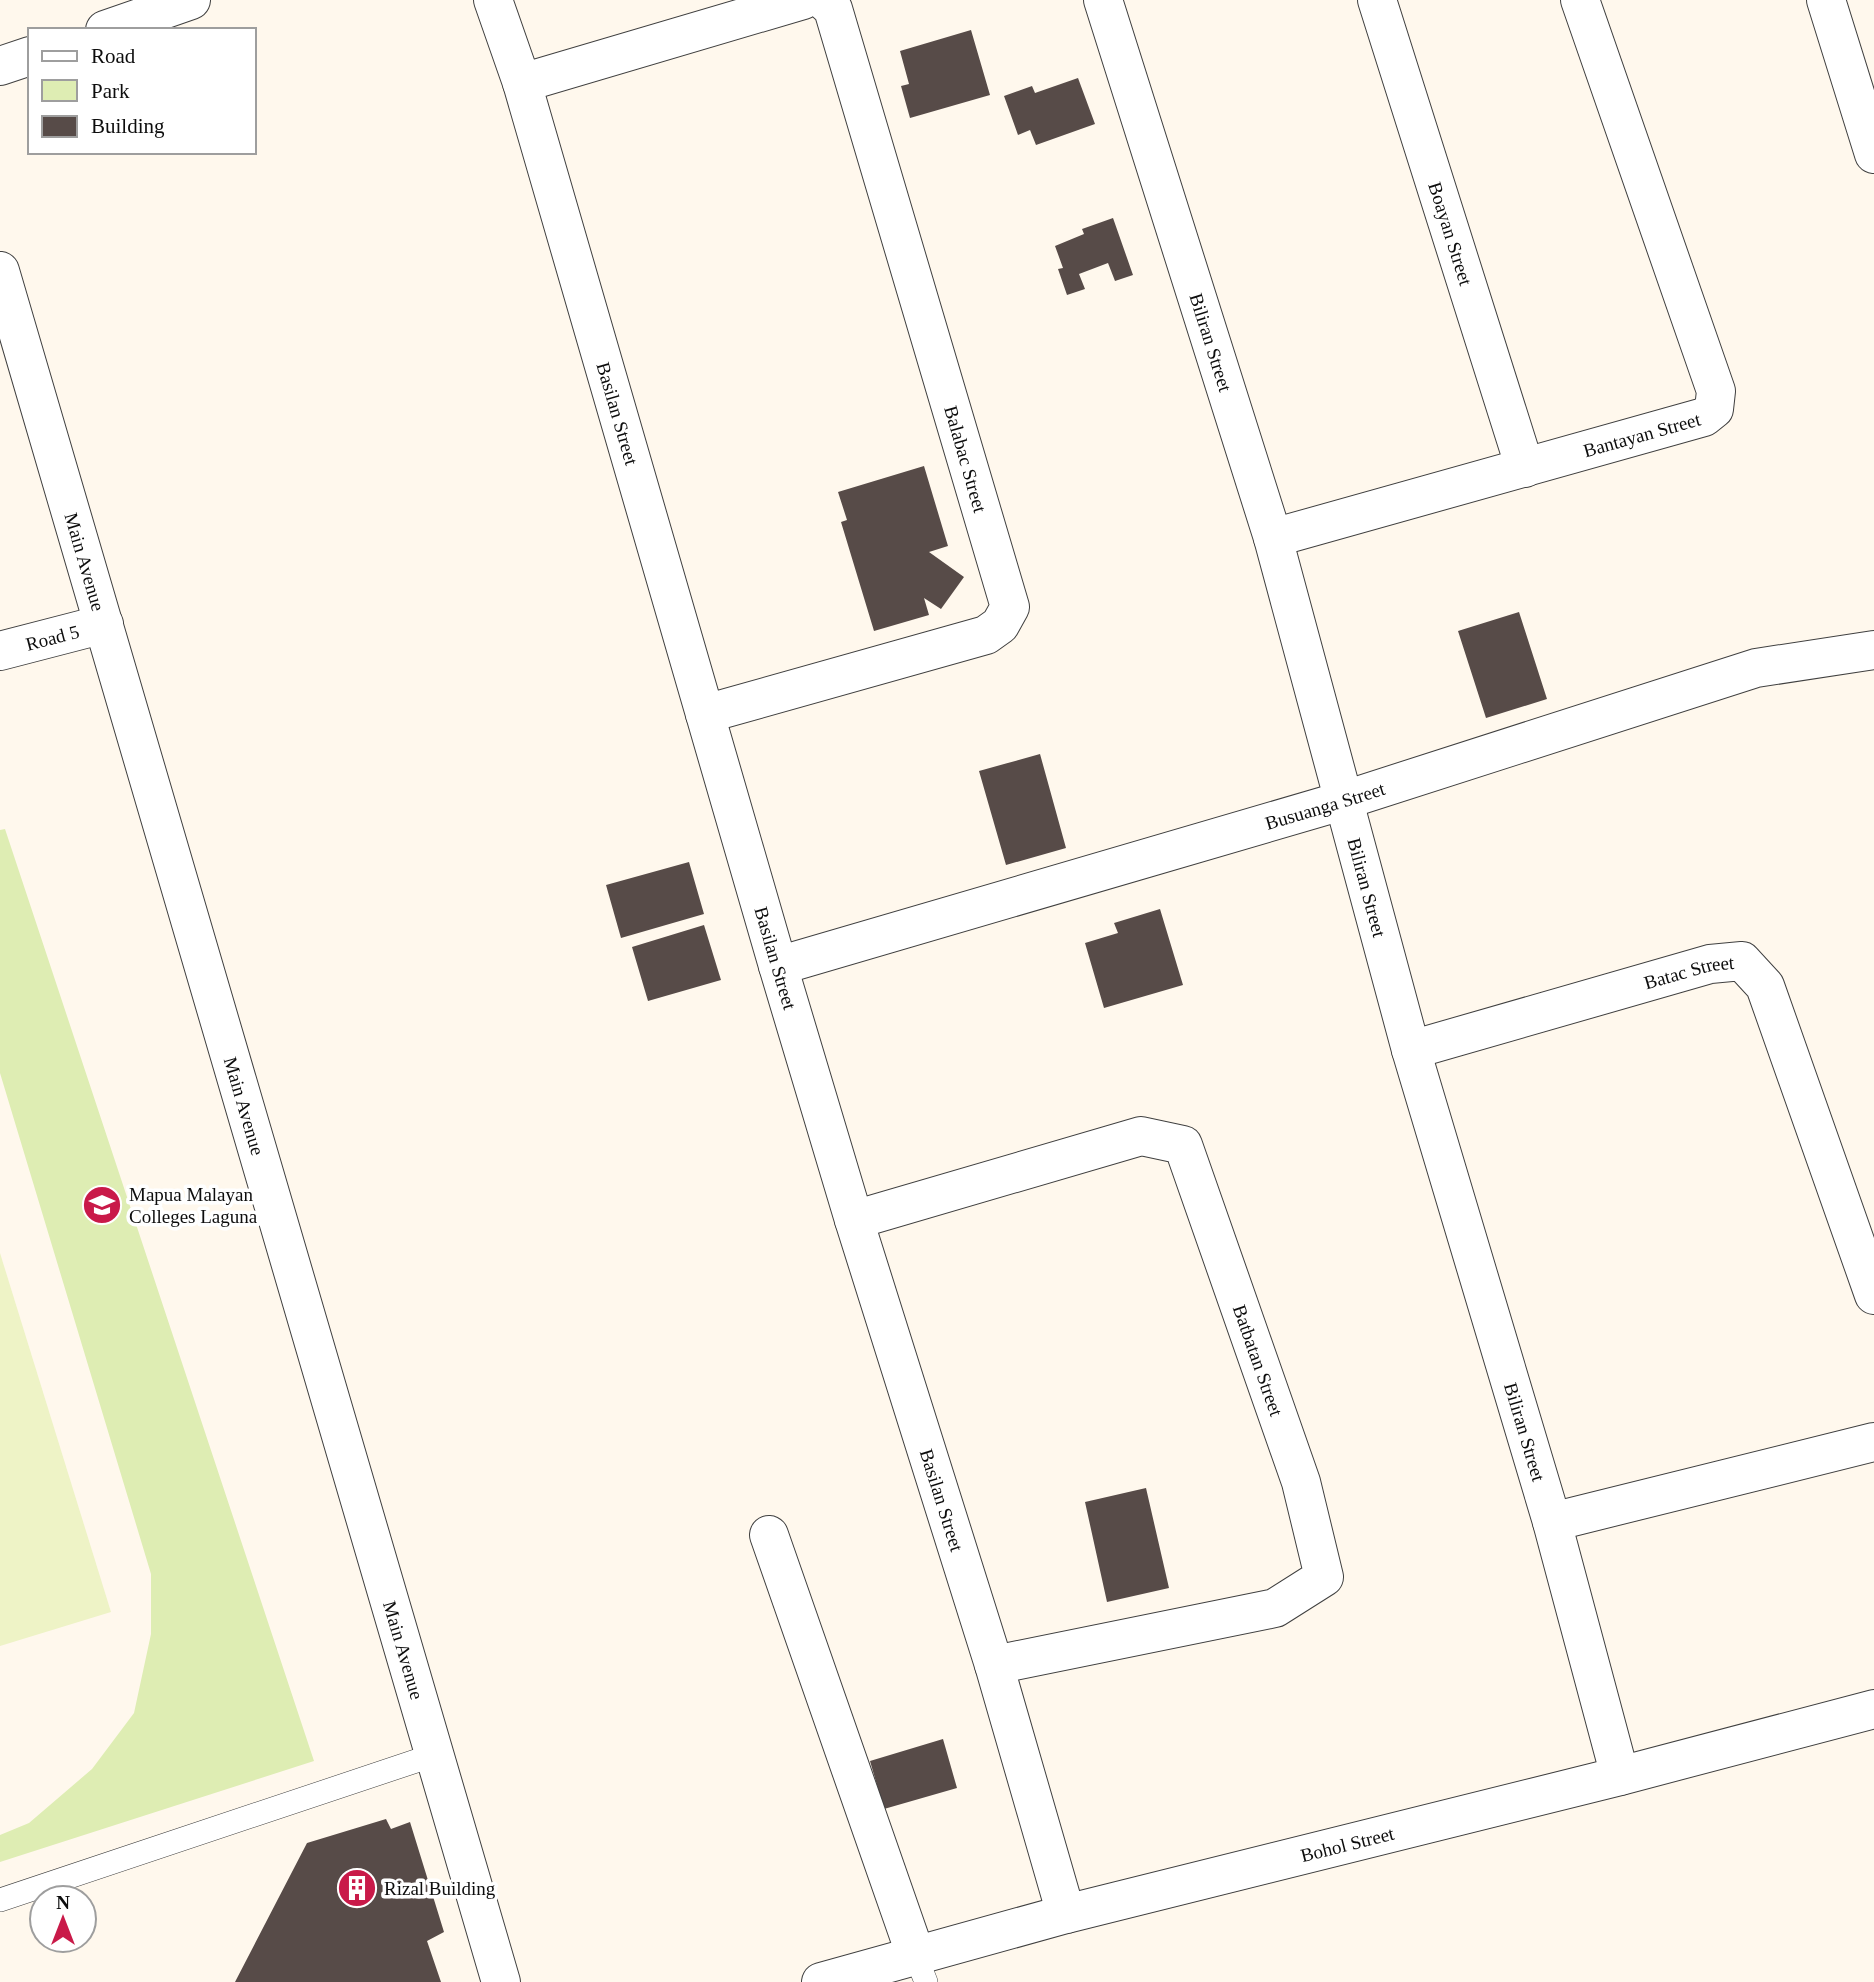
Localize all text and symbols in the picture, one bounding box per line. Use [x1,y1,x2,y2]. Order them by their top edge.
legend [28,28,256,154]
text: Road [91,44,136,68]
text: Park [91,79,130,103]
text: Building [91,114,165,138]
street label: Boayan Street [1424,179,1477,289]
street label: Biliran Street [1185,291,1236,395]
street label: Basilan Street [592,360,642,468]
street label: Balabac Street [940,403,991,516]
street label: Bantayan Street [1581,408,1704,461]
street label: Main Avenue [60,510,109,614]
street label: Road 5 [23,621,81,655]
street label: Busuanga Street [1263,778,1388,834]
street label: Biliran Street [1343,836,1390,940]
street label: Basilan Street [750,904,801,1013]
street label: Batac Street [1642,952,1736,993]
street label: Main Avenue [220,1054,268,1158]
school or university icon: Mapua Malayan Colleges Laguna [81,1184,123,1226]
place label: Mapua Malayan Colleges Laguna [129,1184,258,1227]
street label: Batbatan Street [1229,1302,1287,1420]
street label: Biliran Street [1500,1380,1549,1484]
street label: Basilan Street [916,1446,968,1555]
street label: Main Avenue [379,1599,428,1702]
street label: Bohol Street [1298,1823,1397,1866]
building icon: Rizal Building [336,1867,378,1909]
place label: Rizal Building [384,1878,496,1899]
north arrow [28,1884,98,1954]
text: N [56,1892,70,1913]

